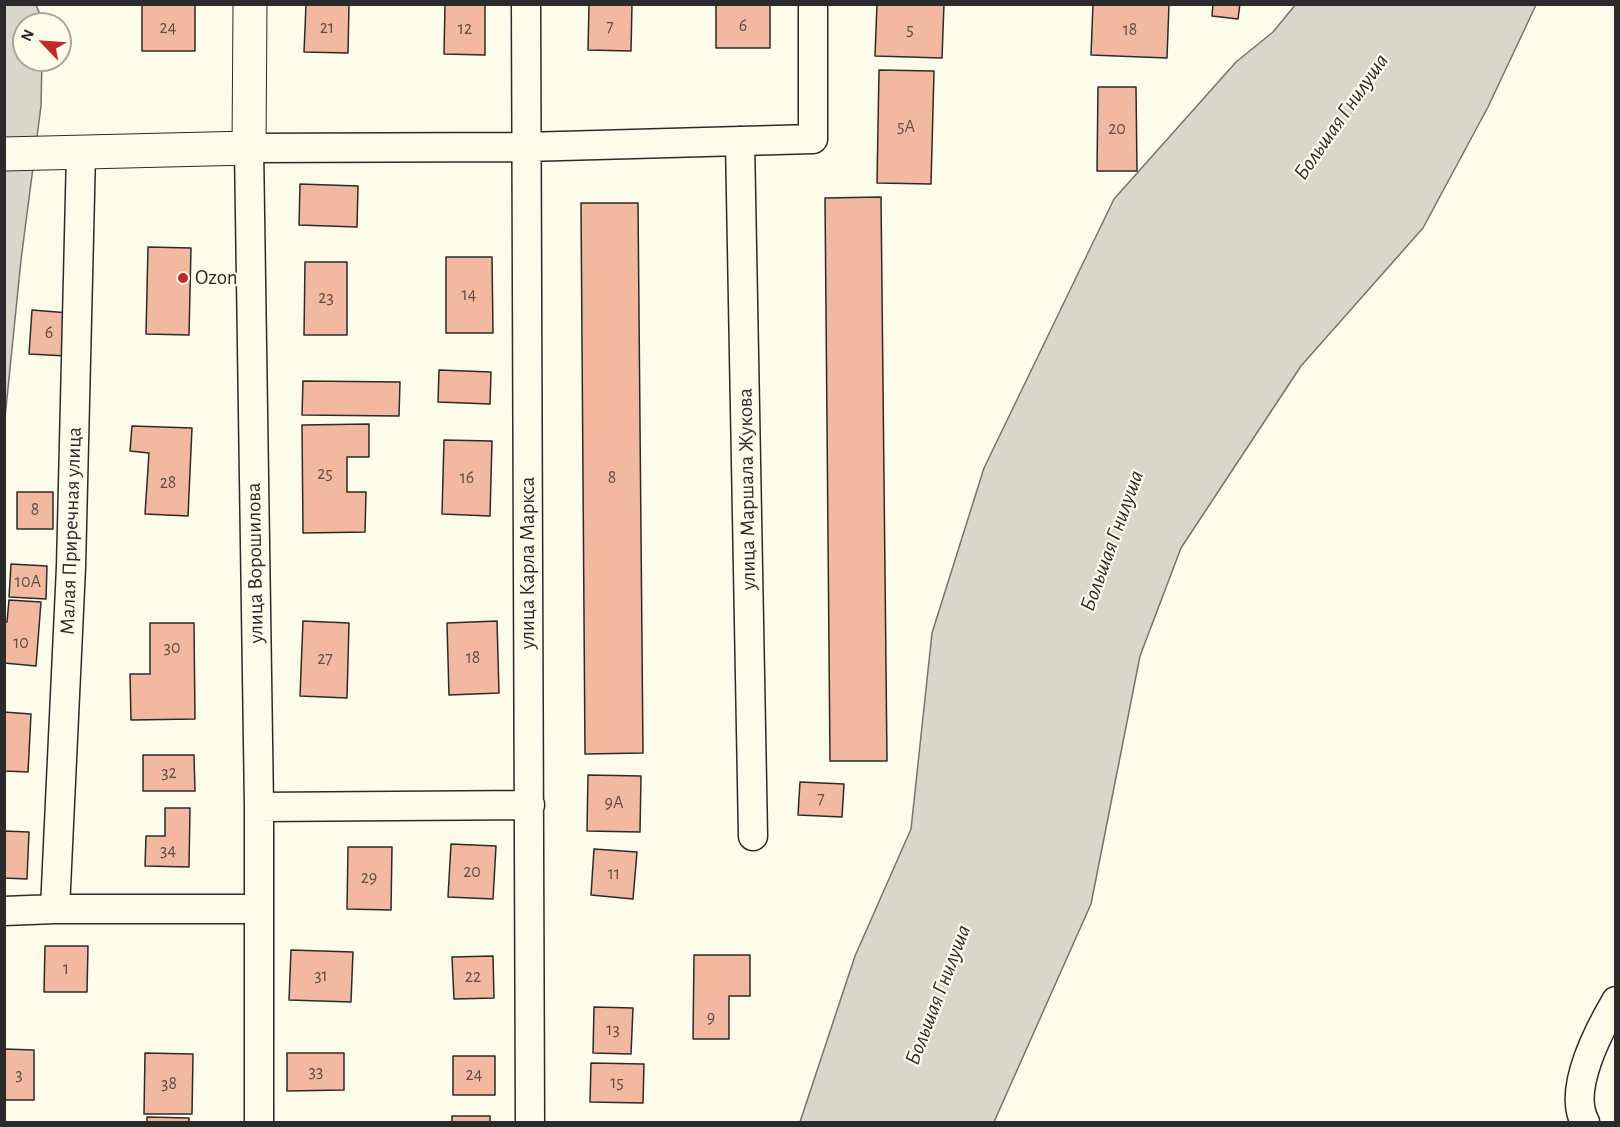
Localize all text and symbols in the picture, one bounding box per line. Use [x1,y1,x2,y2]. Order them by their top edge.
north arrow [12,12,72,72]
house number: 6 [739,15,747,37]
house number: 7 [606,16,614,38]
house number: 24 [160,17,176,39]
house number: 21 [320,17,334,39]
house number: 12 [458,18,472,40]
house number: 5 [906,19,914,41]
house number: 18 [1123,19,1137,41]
text: N [18,27,37,44]
water label: Большая Гнилуша [1288,49,1394,185]
house number: 5А [897,116,915,138]
house number: 20 [1108,118,1126,140]
place label: Ozon [195,265,238,291]
marker: Ozon [176,271,190,285]
house number: 14 [462,284,476,306]
house number: 23 [318,287,334,309]
house number: 6 [45,322,53,344]
street label: улица Маршала Жукова [733,388,761,590]
street label: Малая Приречная улица [55,426,87,636]
house number: 25 [317,463,333,485]
house number: 16 [460,467,474,489]
house number: 8 [608,467,616,489]
water label: Большая Гнилуша [1074,467,1150,615]
house number: 28 [160,472,176,494]
street label: улица Карла Маркса [515,477,541,649]
street label: улица Ворошилова [241,482,269,644]
house number: 8 [31,499,39,521]
house number: 10А [15,571,41,593]
house number: 10 [13,632,29,654]
house number: 30 [164,637,180,659]
house number: 18 [466,647,480,669]
house number: 27 [317,648,333,670]
house number: 32 [161,762,177,784]
house number: 7 [817,788,825,810]
house number: 9А [604,792,624,814]
house number: 34 [160,840,176,862]
house number: 20 [463,861,481,883]
house number: 11 [608,863,620,885]
house number: 29 [361,867,377,889]
water label: Большая Гнилуша [899,921,977,1069]
house number: 1 [63,958,69,980]
house number: 31 [314,965,328,987]
house number: 22 [465,966,481,988]
house number: 9 [707,1007,715,1029]
house number: 13 [606,1019,620,1041]
house number: 33 [309,1061,323,1083]
house number: 3 [15,1064,23,1086]
house number: 24 [466,1064,482,1086]
house number: 15 [610,1072,624,1094]
house number: 38 [161,1073,177,1095]

